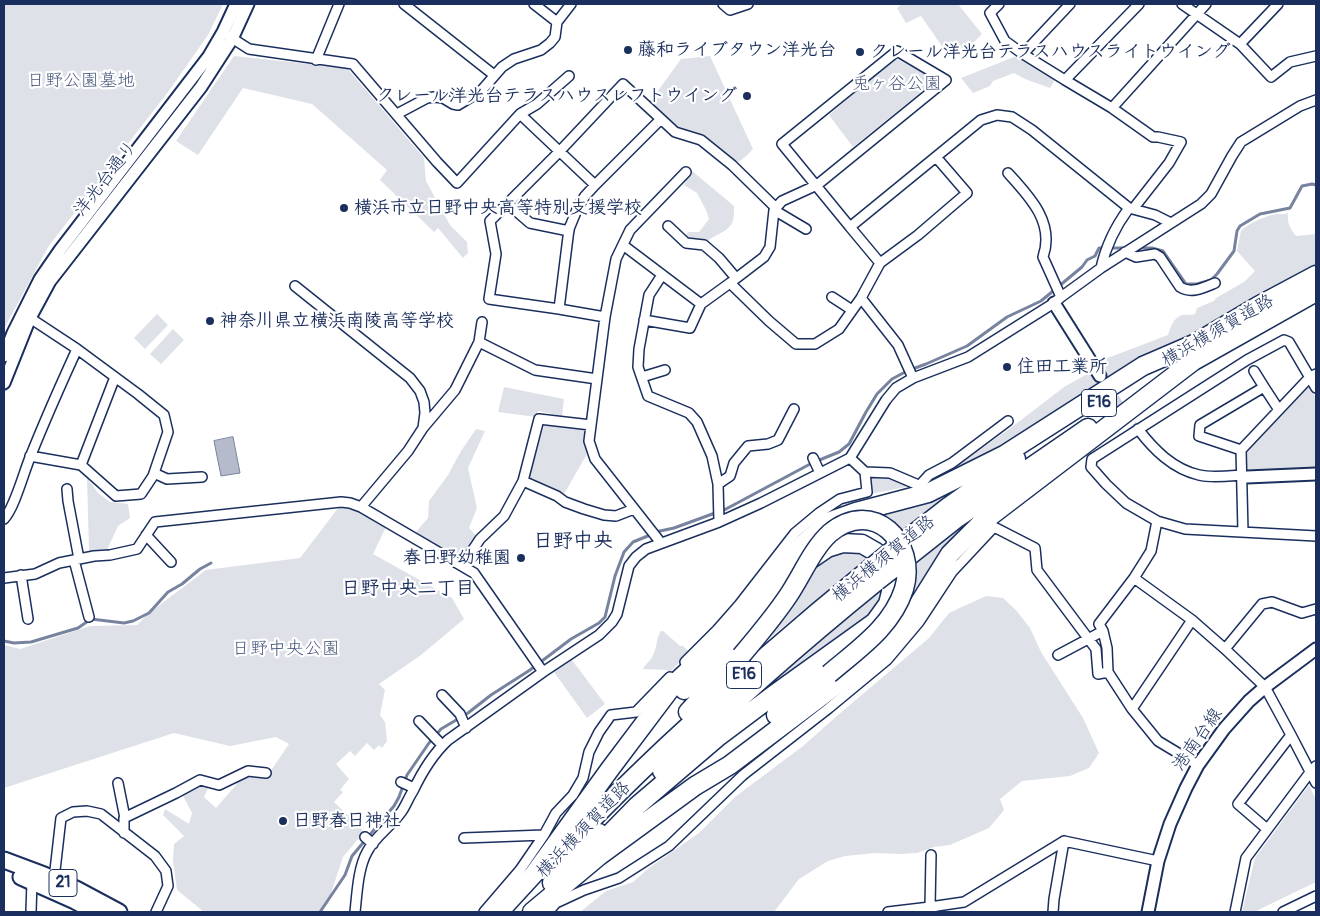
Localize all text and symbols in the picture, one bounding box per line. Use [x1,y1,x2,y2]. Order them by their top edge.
place label: 藤和ライブタウン洋光台 [638,39,836,61]
place label: クレール洋光台テラスハウスライトウイング [870,41,1231,63]
marker: 藤和ライブタウン洋光台 [622,44,634,56]
marker: クレール洋光台テラスハウスライトウイング [854,46,866,58]
park label: 日野公園墓地 [27,70,135,92]
park label: 兎ヶ谷公園 [852,73,942,95]
place label: クレール洋光台テラスハウスレフトウイング [376,85,737,107]
marker: クレール洋光台テラスハウスレフトウイング [741,90,753,102]
street label: 洋光台通り [70,137,142,221]
place label: 横浜市立日野中央高等特別支援学校 [354,197,642,219]
marker: 横浜市立日野中央高等特別支援学校 [338,202,350,214]
street label: 横浜横須賀道路 [1158,290,1278,372]
place label: 神奈川県立横浜南陵高等学校 [220,310,454,332]
marker: 神奈川県立横浜南陵高等学校 [204,315,216,327]
place label: 住田工業所 [1017,356,1107,378]
marker: 住田工業所 [1001,361,1013,373]
road number: E16 [1082,389,1116,416]
street label: 横浜横須賀道路 [828,511,940,607]
district label: 日野中央 [533,530,613,554]
place label: 春日野幼稚園 [403,547,511,569]
marker: 春日野幼稚園 [515,552,527,564]
district label: 日野中央二丁目 [342,578,474,600]
park label: 日野中央公園 [232,638,340,660]
road number: E16 [726,662,762,688]
street label: 港南台線 [1169,704,1227,776]
street label: 横浜横須賀道路 [532,777,636,883]
place label: 日野春日神社 [293,810,401,832]
marker: 日野春日神社 [277,815,289,827]
road number: 21 [49,870,77,896]

